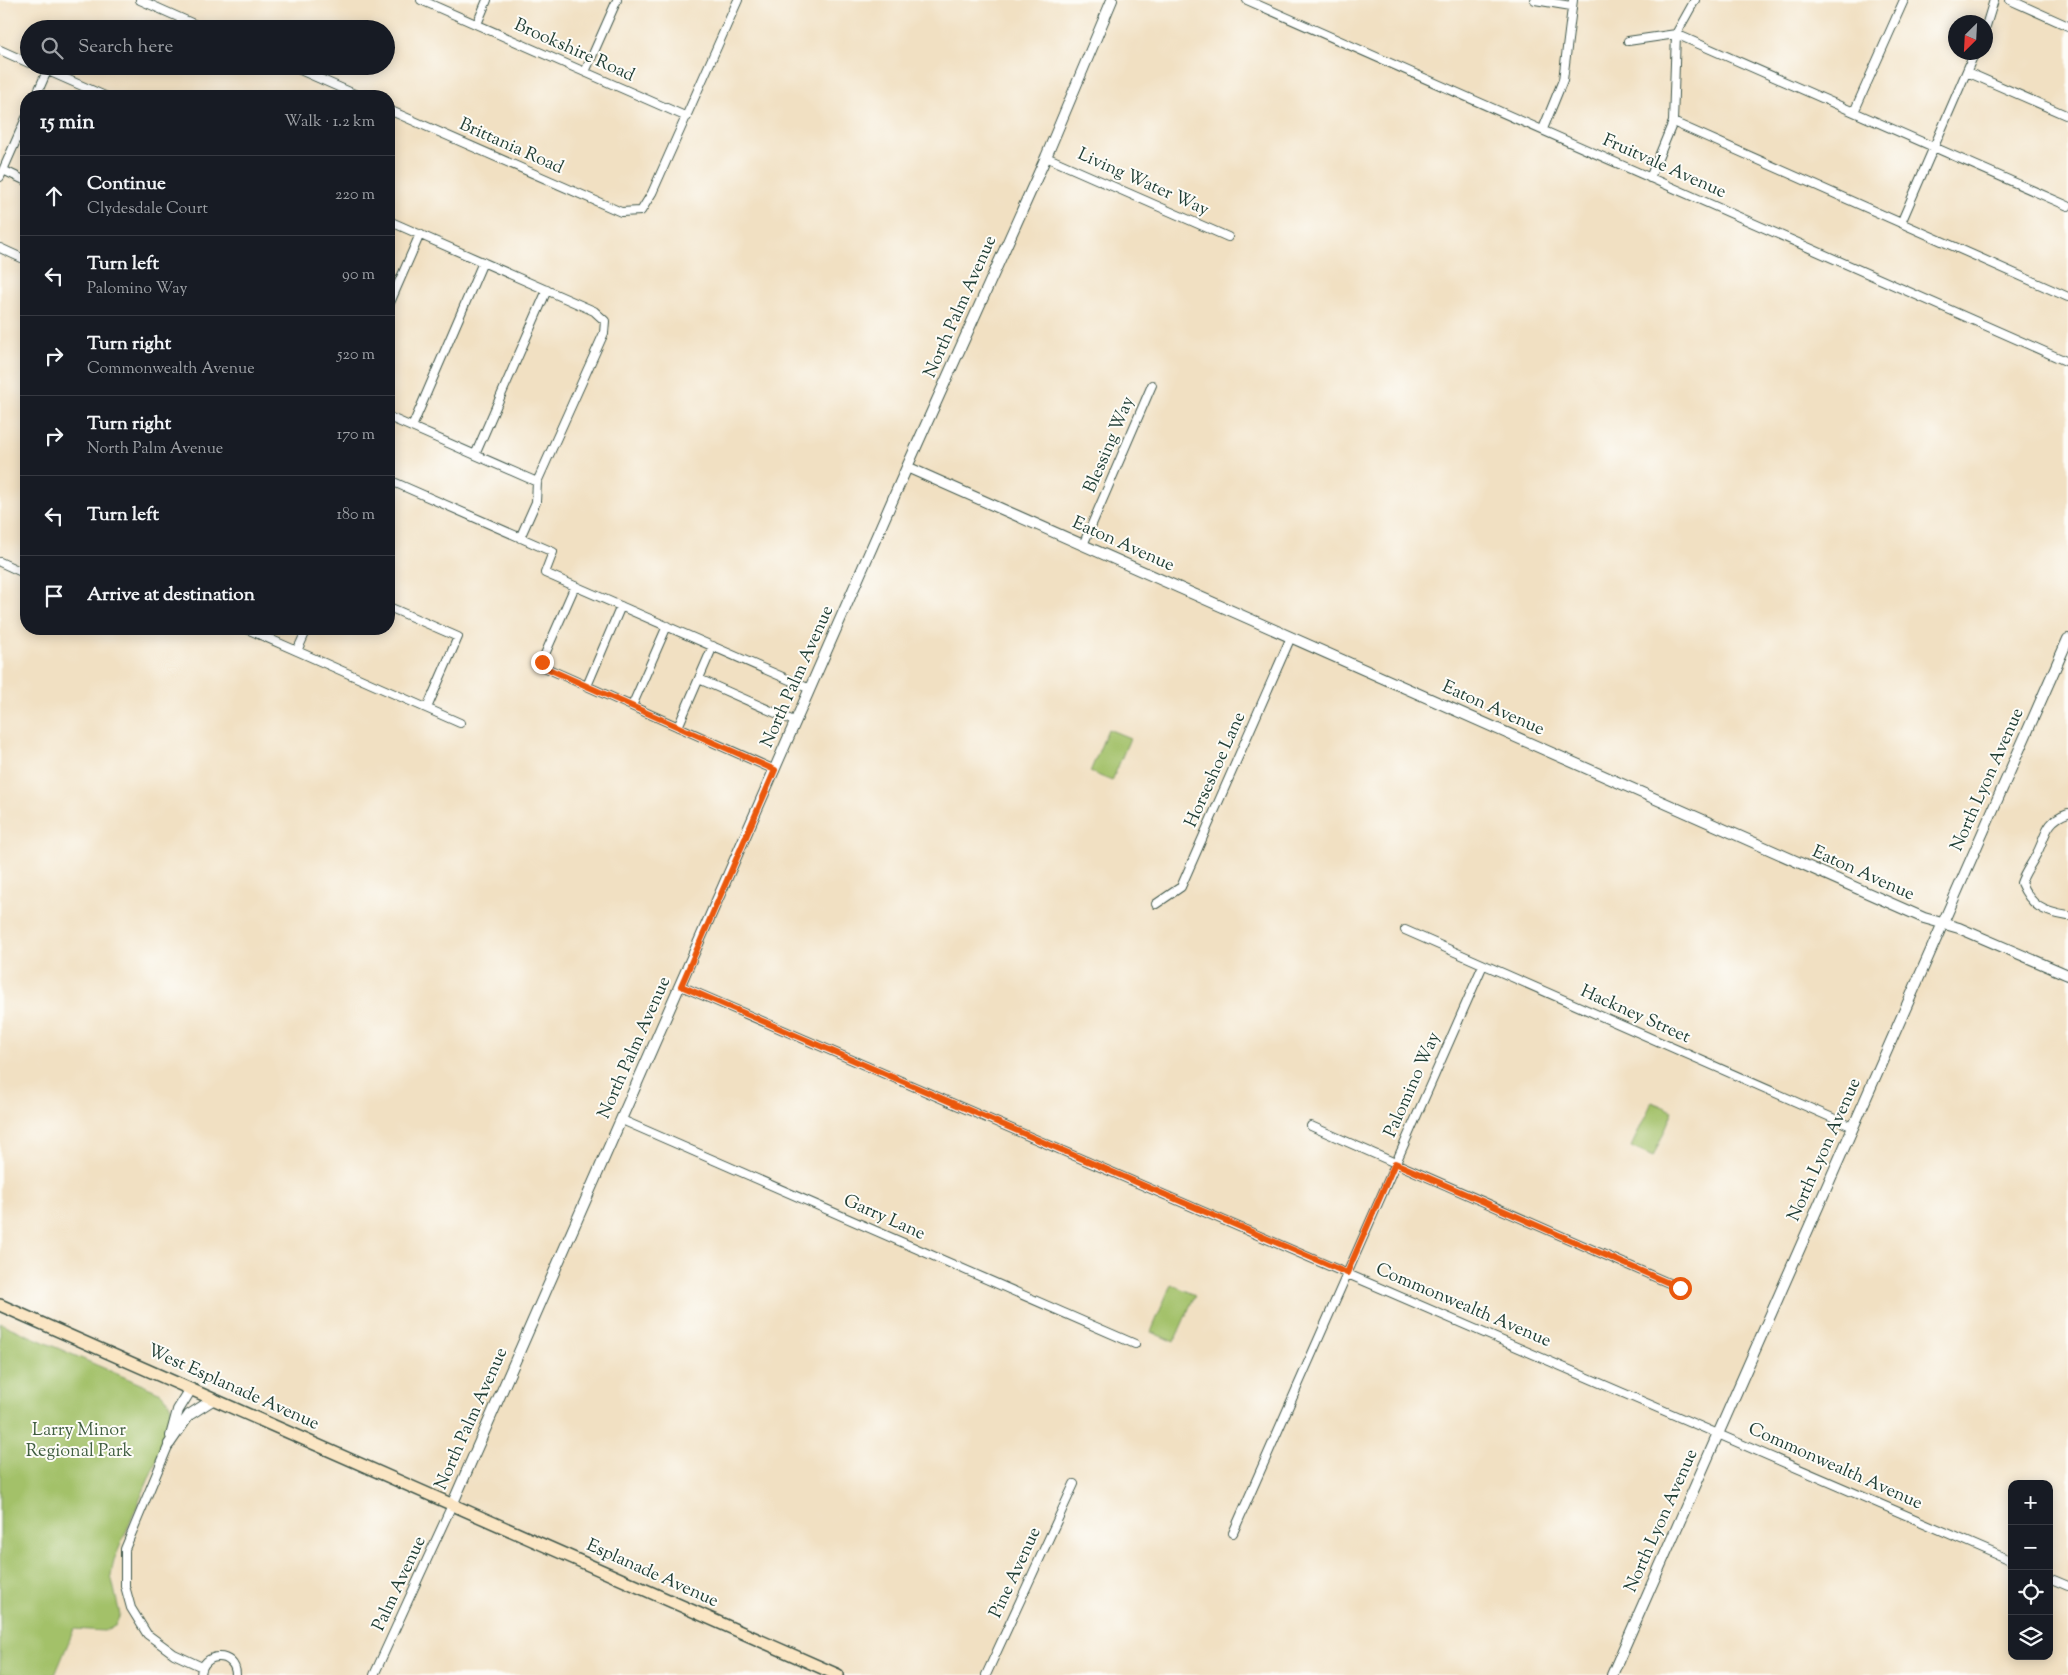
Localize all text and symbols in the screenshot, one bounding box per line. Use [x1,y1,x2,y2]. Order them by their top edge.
street label: Brookshire Road [510,13,638,89]
north arrow [1948,15,1993,60]
search box [20,20,395,75]
icon: search [38,34,66,62]
text: Search here [78,34,173,61]
text: 15 min [40,108,95,138]
text: Walk · 1.2 km [284,111,375,134]
street label: Brittania Road [455,112,567,182]
street label: Fruitvale Avenue [1598,128,1730,206]
street label: Living Water Way [1073,142,1213,224]
text: Continue [87,171,166,198]
icon: ahead [40,182,68,210]
text: 220 m [335,184,375,207]
text: Clydesdale Court [87,198,208,221]
street label: North Palm Avenue [918,232,1004,382]
text: Turn left [87,251,159,278]
icon: left [40,262,68,290]
text: 90 m [342,264,375,287]
text: Palomino Way [87,278,187,301]
text: Turn right [87,331,171,358]
icon: right [40,342,68,370]
text: 520 m [337,344,375,367]
text: Commonwealth Avenue [87,358,255,381]
street label: Blessing Way [1078,393,1142,497]
text: Turn right [87,411,171,438]
icon: right [40,422,68,450]
text: 170 m [337,424,375,447]
text: North Palm Avenue [87,438,223,461]
icon: left [40,502,68,530]
text: Turn left [87,502,159,529]
text: 180 m [336,504,375,527]
street label: Eaton Avenue [1068,511,1178,579]
icon: arrive [40,582,68,610]
text: Arrive at destination [87,582,255,609]
street label: North Palm Avenue [755,602,841,752]
route end [531,651,554,674]
street label: Eaton Avenue [1438,675,1548,743]
street label: North Lyon Avenue [1945,704,2031,856]
street label: Horseshoe Lane [1179,708,1253,832]
street label: Eaton Avenue [1808,840,1918,908]
street label: North Palm Avenue [592,973,678,1123]
street label: Hackney Street [1576,979,1694,1051]
street label: Palomino Way [1378,1028,1448,1142]
street label: North Lyon Avenue [1782,1074,1868,1226]
street label: Garry Lane [839,1188,929,1248]
street label: Commonwealth Avenue [1371,1257,1555,1355]
route start [1669,1277,1692,1300]
street label: West Esplanade Avenue [143,1338,323,1438]
street label: North Palm Avenue [429,1344,515,1494]
street label: Commonwealth Avenue [1744,1417,1926,1517]
park label: Larry Minor Regional Park [26,1418,133,1465]
street label: North Lyon Avenue [1619,1445,1705,1597]
map controls [2008,1480,2053,1660]
button: + [2008,1480,2053,1525]
street label: Pine Avenue [984,1523,1048,1623]
button: − [2008,1525,2053,1570]
street label: Palm Avenue [367,1532,433,1636]
street label: Esplanade Avenue [582,1533,722,1615]
button: locate [2008,1570,2053,1615]
button: layers [2008,1615,2053,1660]

